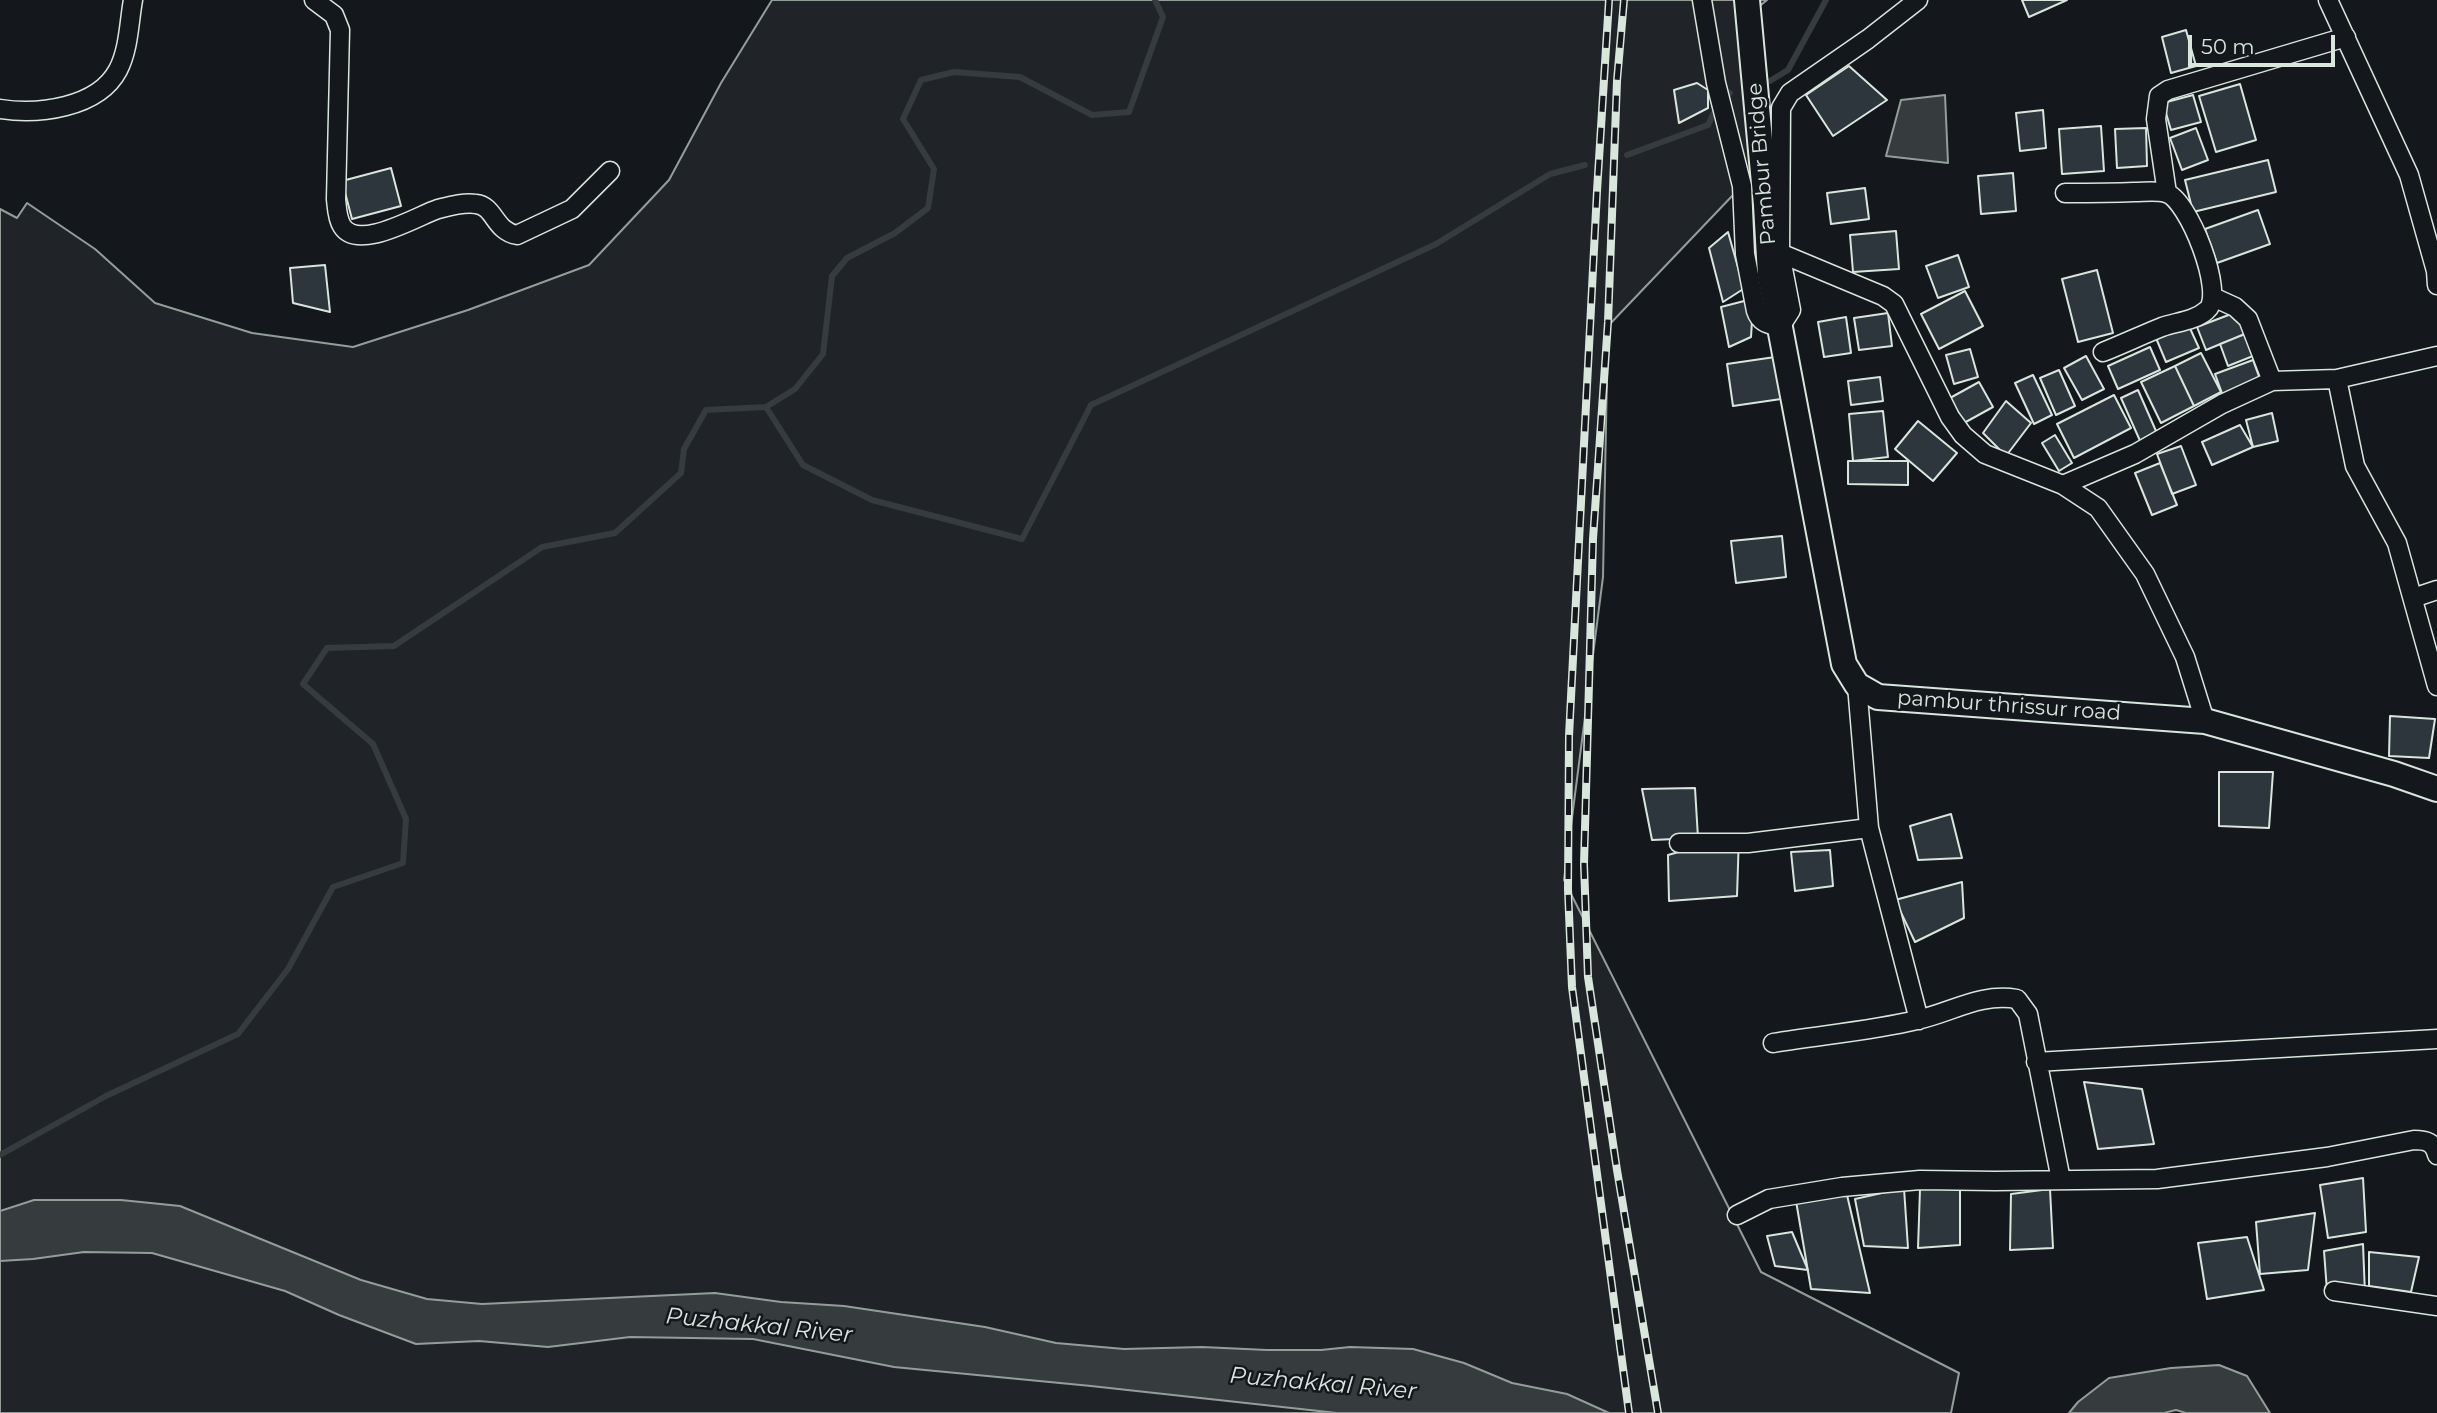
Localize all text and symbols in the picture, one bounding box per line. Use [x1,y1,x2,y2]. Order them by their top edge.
scale bar [2192,21,2339,65]
text: 50 m [2201,34,2255,59]
street label: Pambur Bridge [1742,82,1782,246]
street label: pambur thrissur road [1896,686,2122,726]
water label: Puzhakkal River [664,1302,854,1350]
water label: Puzhakkal River [1228,1362,1418,1406]

